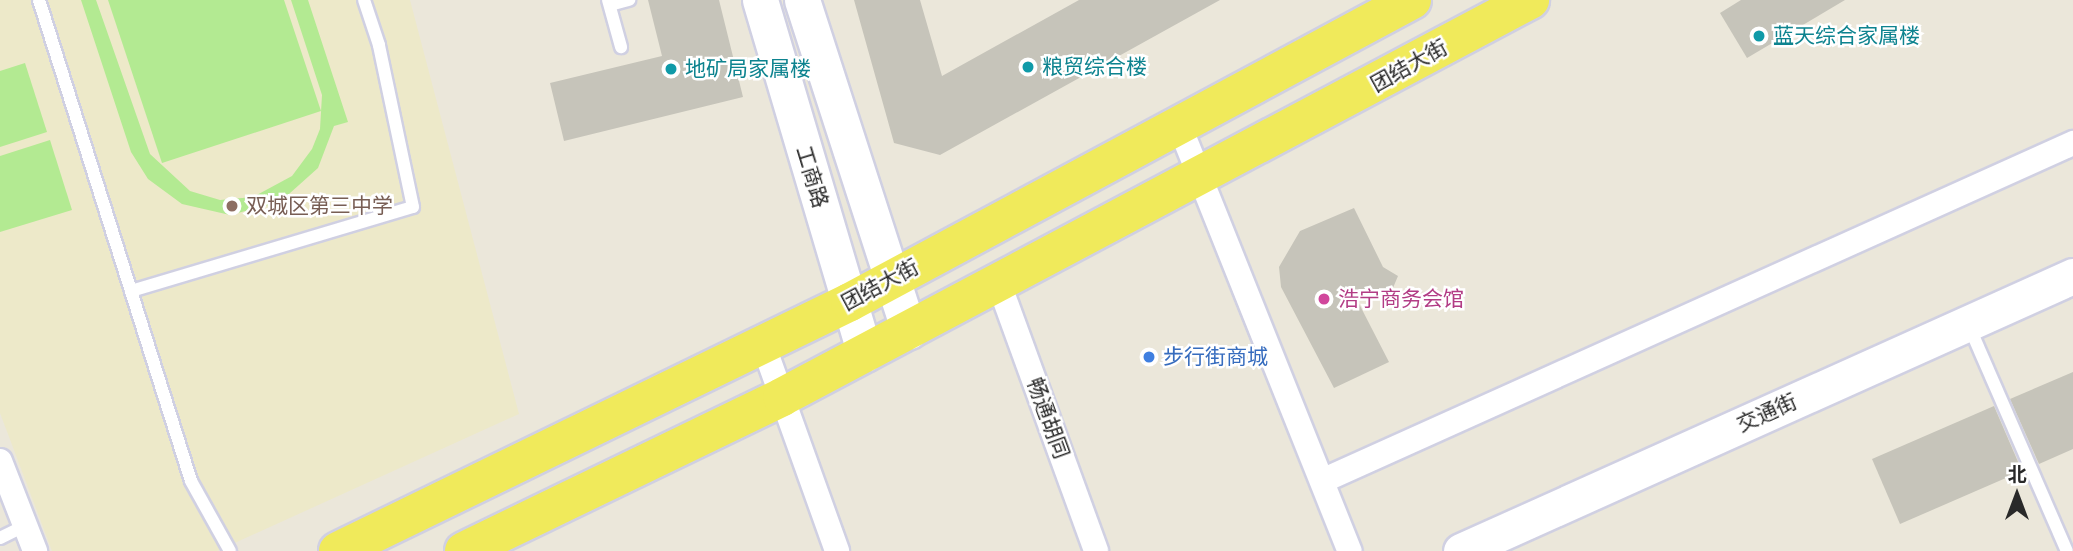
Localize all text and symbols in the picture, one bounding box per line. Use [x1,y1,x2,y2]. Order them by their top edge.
place label: 蓝天综合家属楼 [1773,23,1920,49]
marker: 蓝天综合家属楼 [1751,28,1767,44]
street label: 团结大街 [1366,35,1452,97]
place label: 粮贸综合楼 [1042,54,1147,80]
place label: 地矿局家属楼 [685,56,811,82]
marker: 粮贸综合楼 [1020,59,1036,75]
marker: 地矿局家属楼 [663,61,679,77]
street label: 工商路 [791,143,833,211]
place label: 双城区第三中学 [246,193,393,219]
marker: 双城区第三中学 [224,198,240,214]
street label: 团结大街 [837,254,923,316]
place label: 浩宁商务会馆 [1338,286,1464,312]
marker: 浩宁商务会馆 [1316,291,1332,307]
place label: 步行街商城 [1163,344,1268,370]
marker: 步行街商城 [1141,349,1157,365]
street label: 畅通胡同 [1022,374,1074,462]
street label: 交通街 [1733,389,1801,437]
north arrow [1982,460,2052,530]
text: 北 [2007,463,2027,485]

